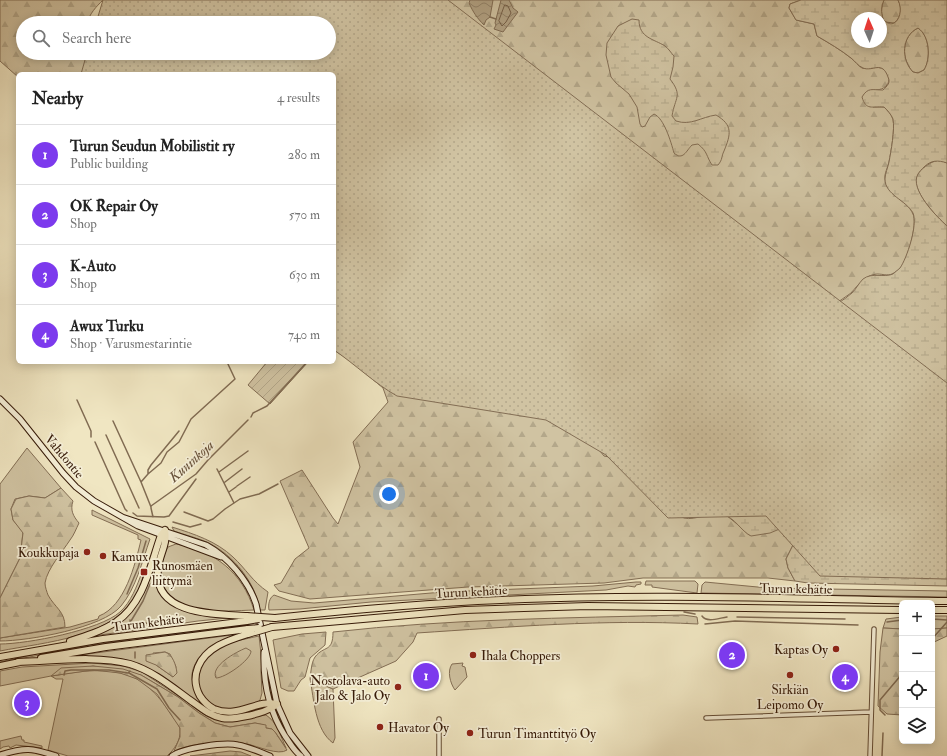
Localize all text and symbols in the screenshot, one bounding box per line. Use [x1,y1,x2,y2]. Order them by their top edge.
north arrow [851,12,887,48]
search box [16,16,336,60]
icon: search [30,27,52,49]
text: Search here [62,29,131,48]
text: Nearby [32,88,83,109]
text: 4 results [277,90,320,106]
text: Turun Seudun Mobilistit ry [70,137,235,156]
text: 1 [43,147,47,163]
text: 280 m [288,147,320,163]
text: Public building [70,156,148,172]
text: OK Repair Oy [70,197,158,216]
text: 2 [42,207,48,223]
text: 570 m [289,207,320,223]
text: Shop [70,216,97,232]
text: K-Auto [70,257,116,276]
text: 3 [43,267,48,283]
text: 630 m [289,267,320,283]
text: Shop [70,276,97,292]
text: Awux Turku [70,317,144,336]
text: 4 [41,327,49,343]
text: 740 m [288,327,320,343]
text: Shop · Varusmestarintie [70,336,192,352]
street label: Vahdontie [41,431,88,482]
water label: Kuninkoja [165,436,218,487]
your location [379,484,399,504]
place label: Koukkupaja [18,545,80,562]
marker: Koukkupaja [82,547,92,557]
place label: Kamux [111,549,148,565]
marker: Kamux [98,551,108,561]
place label: Runosmäen liittymä [152,558,213,590]
marker: Runosmäen liittymä [139,567,149,577]
street label: Turun kehätie [759,580,833,598]
street label: Turun kehätie [434,582,508,602]
map controls [899,600,935,744]
button: + [899,600,935,636]
street label: Turun kehätie [111,611,186,635]
button: − [899,636,935,672]
pin: 2 [719,640,745,670]
place label: Kaptas Oy [774,642,828,659]
marker: Kaptas Oy [831,644,841,654]
place label: Ihala Choppers [481,648,561,665]
marker: Ihala Choppers [468,650,478,660]
pin: 1 [413,661,439,691]
pin: 4 [832,662,858,692]
marker: Sirkiän Leipomo Oy [785,670,795,680]
button: locate [899,672,935,708]
place label: Nostolava-auto Jalo & Jalo Oy [310,673,390,705]
marker: Nostolava-auto Jalo & Jalo Oy [393,682,403,692]
place label: Sirkiän Leipomo Oy [757,682,823,714]
pin: 3 [14,688,40,718]
button: layers [899,708,935,744]
place label: Havator Oy [388,720,449,737]
marker: Havator Oy [375,722,385,732]
place label: Turun Timanttityö Oy [478,726,596,743]
marker: Turun Timanttityö Oy [465,728,475,738]

